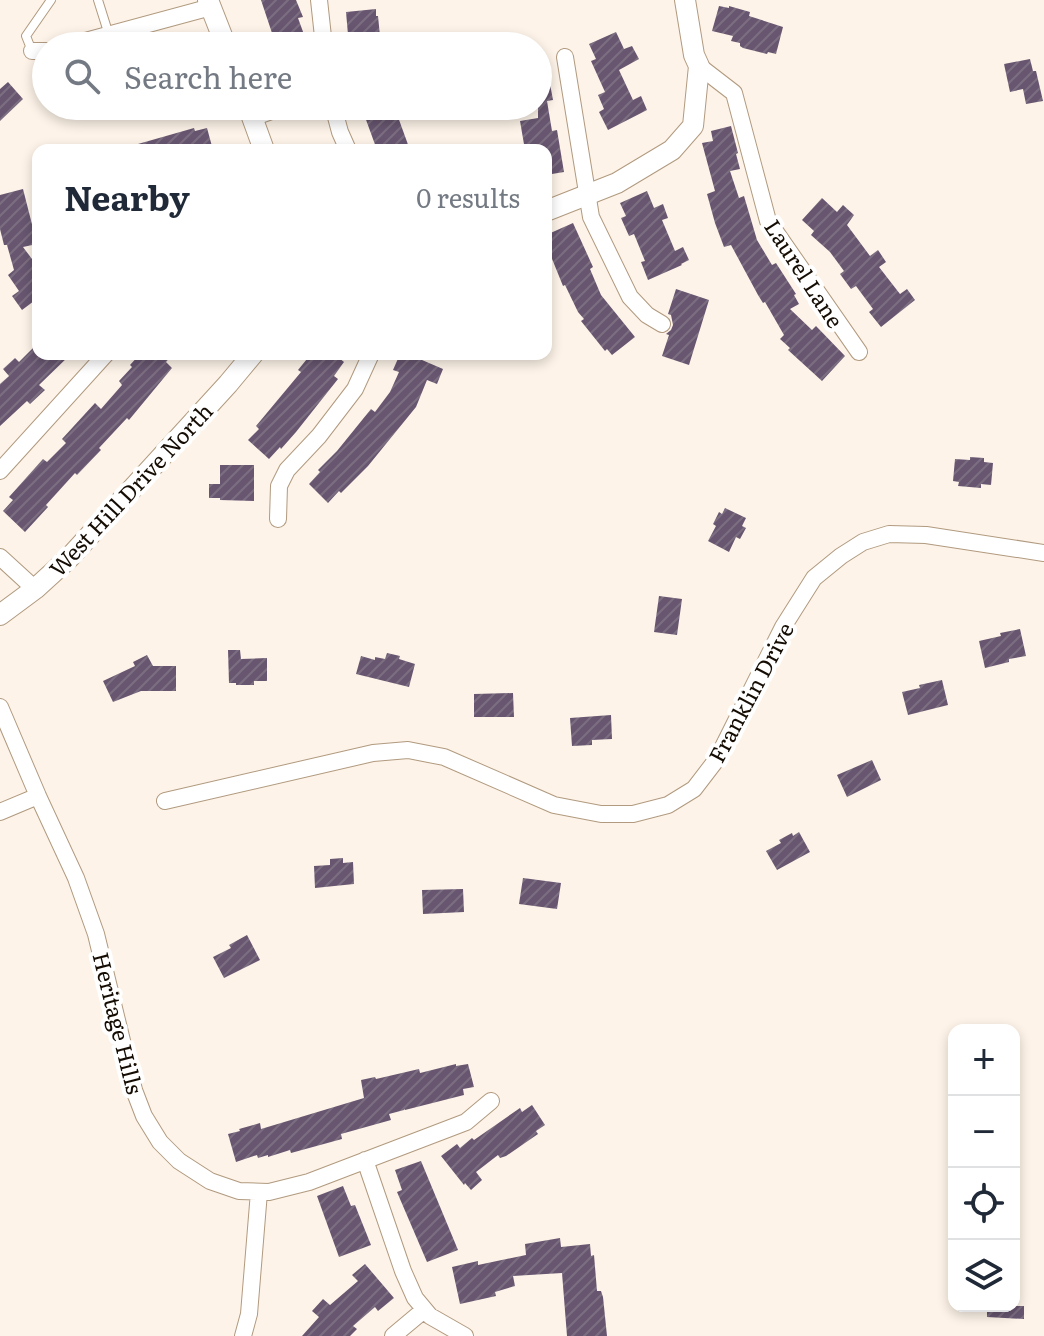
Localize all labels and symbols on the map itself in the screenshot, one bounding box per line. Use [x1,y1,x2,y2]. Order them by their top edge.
street label: Laurel Lane [757,212,853,334]
street label: West Hill Drive North [40,395,220,583]
street label: Franklin Drive [699,616,801,768]
street label: Heritage Hills [85,949,153,1097]

